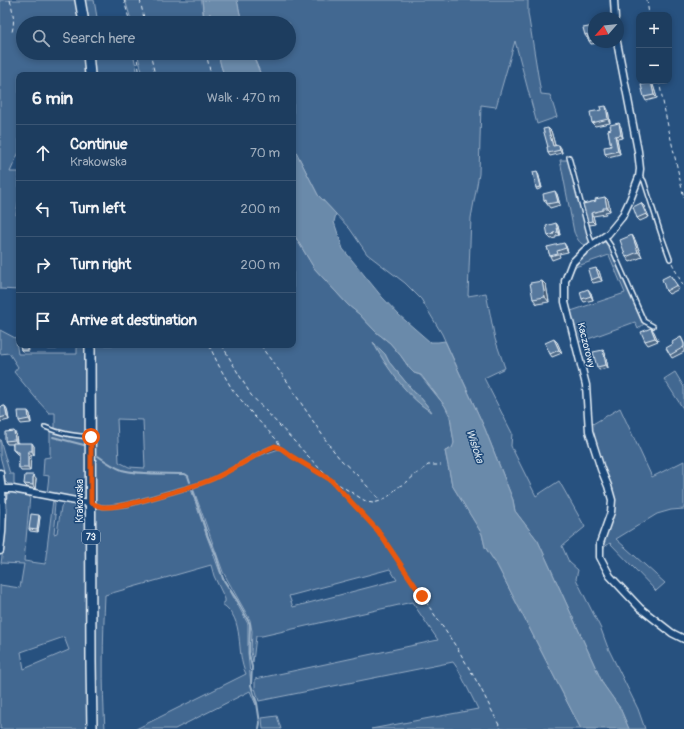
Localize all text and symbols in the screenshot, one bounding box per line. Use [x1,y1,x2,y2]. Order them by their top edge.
north arrow [588,12,624,48]
map controls [636,12,672,84]
button: + [636,12,672,48]
search box [16,16,296,60]
icon: search [30,27,52,49]
text: Search here [62,29,135,48]
button: − [636,48,672,84]
text: 6 min [32,88,73,109]
text: Walk · 470 m [207,90,280,106]
text: Continue [70,135,128,154]
icon: ahead [32,142,54,164]
text: 70 m [250,145,280,161]
text: Krakowska [70,154,127,170]
icon: left [32,198,54,220]
text: Turn left [70,199,126,218]
text: 200 m [241,201,280,217]
icon: right [32,254,54,276]
text: Turn right [70,255,131,274]
text: 200 m [241,257,280,273]
icon: arrive [32,310,54,332]
text: Arrive at destination [70,311,197,330]
street label: Kaczorowy [575,321,598,369]
route start [82,428,100,446]
water label: Wisłoka [463,428,487,465]
street label: Krakowska [74,479,86,523]
road number: 73 [82,530,100,544]
route end [413,587,431,605]

